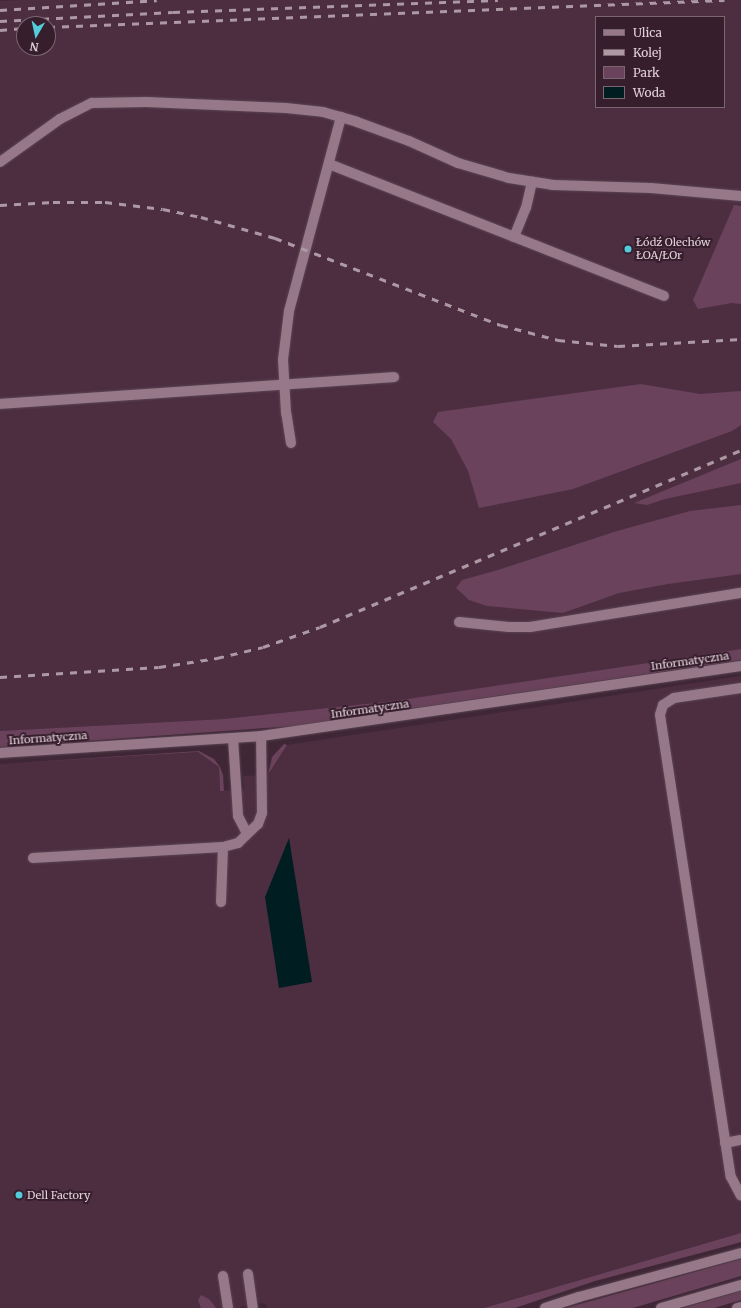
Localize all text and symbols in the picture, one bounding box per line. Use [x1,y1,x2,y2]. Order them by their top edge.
north arrow [16,16,56,56]
legend [595,16,725,108]
text: Ulica [633,25,662,40]
text: N [29,39,40,54]
text: Kolej [633,45,662,60]
text: Park [633,65,660,80]
text: Woda [633,85,666,100]
place label: Łódź Olechów ŁOA/ŁOr [636,236,710,262]
marker: Łódź Olechów ŁOA/ŁOr [623,244,633,254]
street label: Informatyczna [650,649,730,673]
street label: Informatyczna [330,697,410,721]
street label: Informatyczna [8,729,88,747]
place label: Dell Factory [27,1188,90,1202]
marker: Dell Factory [14,1190,24,1200]

